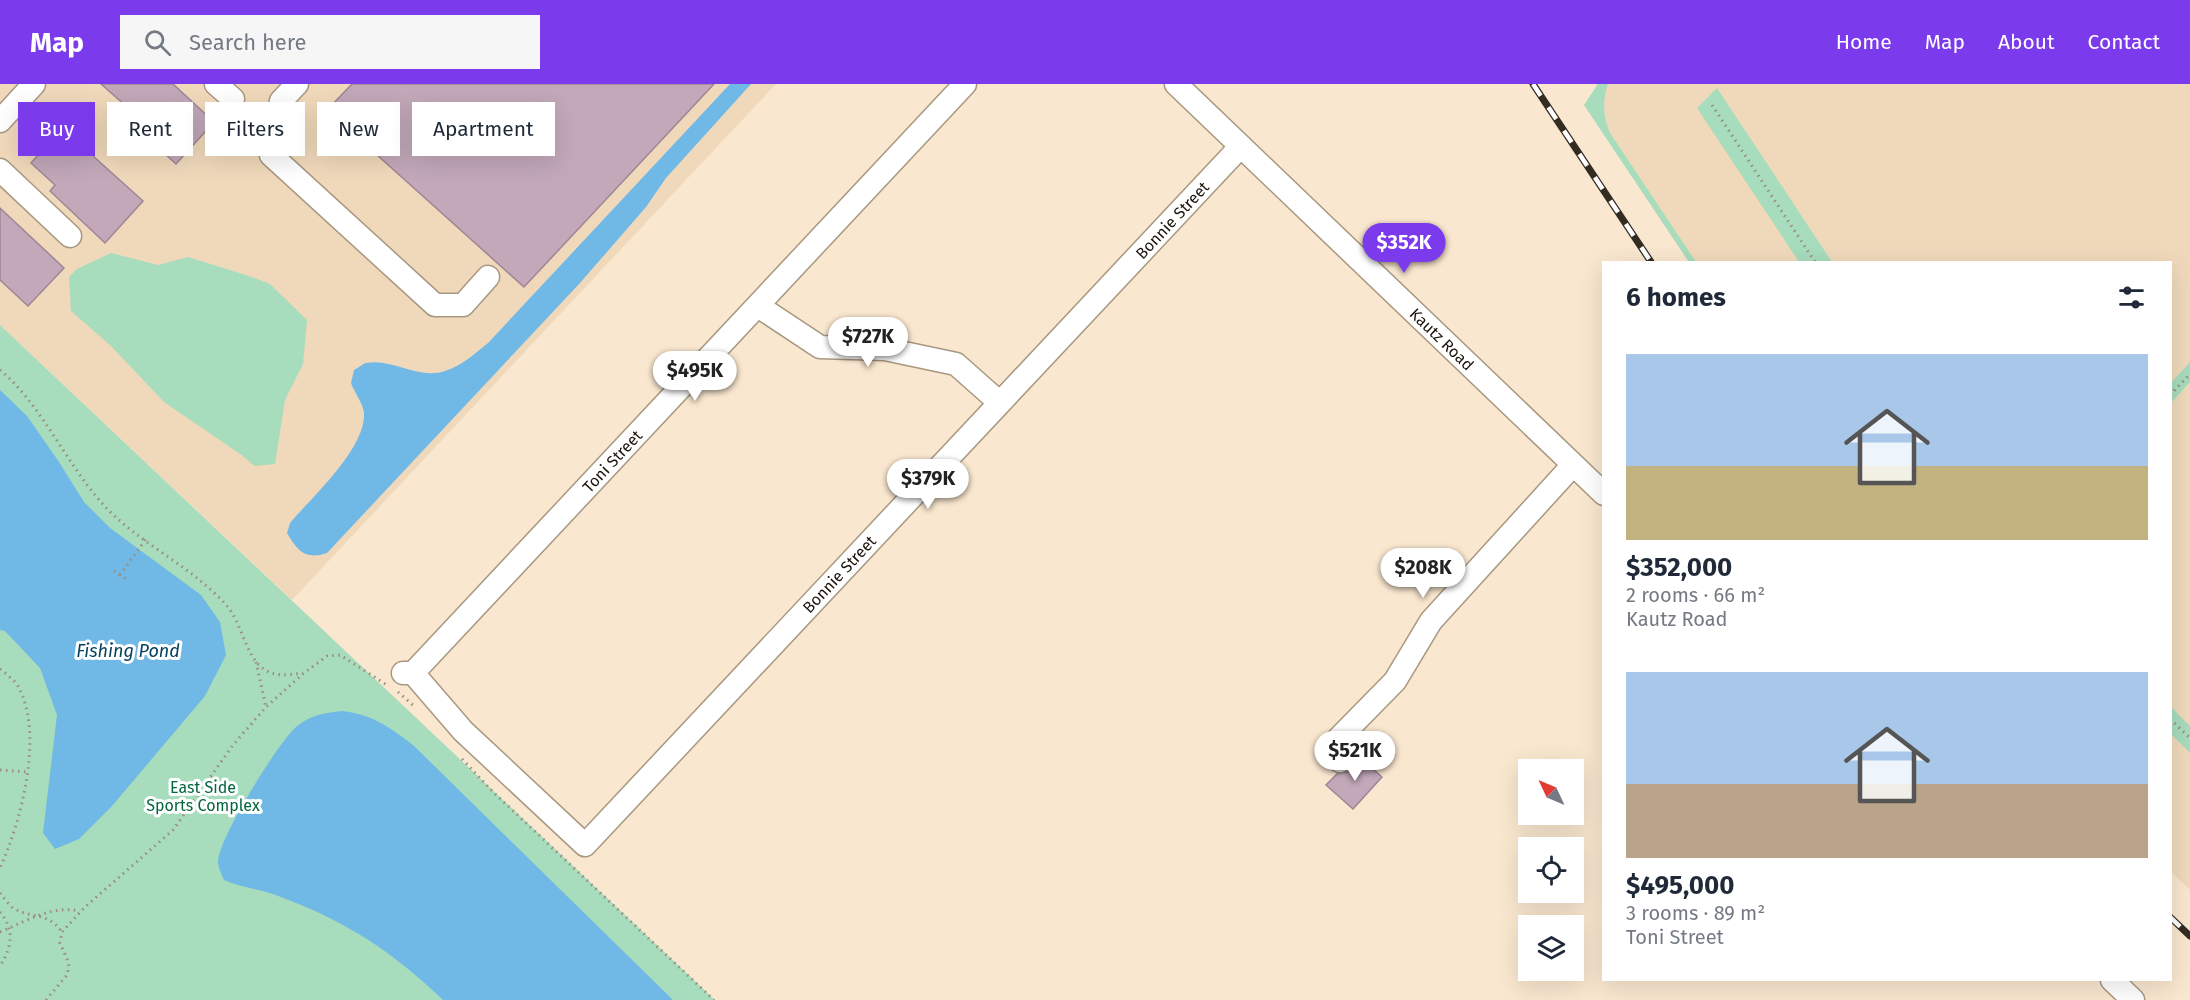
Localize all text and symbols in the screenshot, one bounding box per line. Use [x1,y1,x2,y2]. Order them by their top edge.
search box [120,15,540,69]
text: Map [30,26,84,59]
icon: search [141,26,174,59]
text: Search here [189,29,307,56]
text: Home [1836,29,1892,55]
text: Map [1925,29,1965,55]
text: About [1998,29,2055,55]
text: Contact [2088,29,2160,55]
chip: Buy [18,102,95,156]
chip: Rent [107,102,193,156]
chip: Filters [205,102,305,156]
chip: New [317,102,400,156]
chip: Apartment [412,102,555,156]
street label: Bonnie Street [1132,178,1213,263]
pin: $352K [1362,223,1446,274]
text: $352K [1377,230,1431,254]
icon: filters [2115,281,2148,314]
text: 6 homes [1626,282,1726,313]
street label: Kautz Road [1406,304,1477,374]
pin: $727K [826,317,910,368]
text: $727K [842,324,894,348]
pin: $495K [653,351,737,402]
text: $495K [667,358,723,382]
icon: home [1833,393,1941,501]
street label: Toni Street [579,426,646,496]
pin: $379K [886,459,970,510]
text: $379K [901,466,955,490]
street label: Bonnie Street [799,532,880,617]
pin: $208K [1381,548,1465,599]
text: $352,000 [1626,552,1732,583]
text: $208K [1394,555,1452,579]
text: 2 rooms · 66 m² [1626,583,1765,607]
text: Kautz Road [1626,607,1728,631]
water label: Fishing Pond [76,640,180,662]
icon: home [1833,711,1941,819]
pin: $521K [1313,731,1397,782]
text: $521K [1328,738,1382,762]
north arrow [1518,759,1584,825]
map controls [1518,759,1584,981]
park label: East Side Sports Complex [146,778,260,815]
button: locate [1518,837,1584,903]
text: $495,000 [1626,870,1734,901]
text: 3 rooms · 89 m² [1626,901,1765,925]
button: layers [1518,915,1584,981]
text: Toni Street [1626,925,1724,949]

